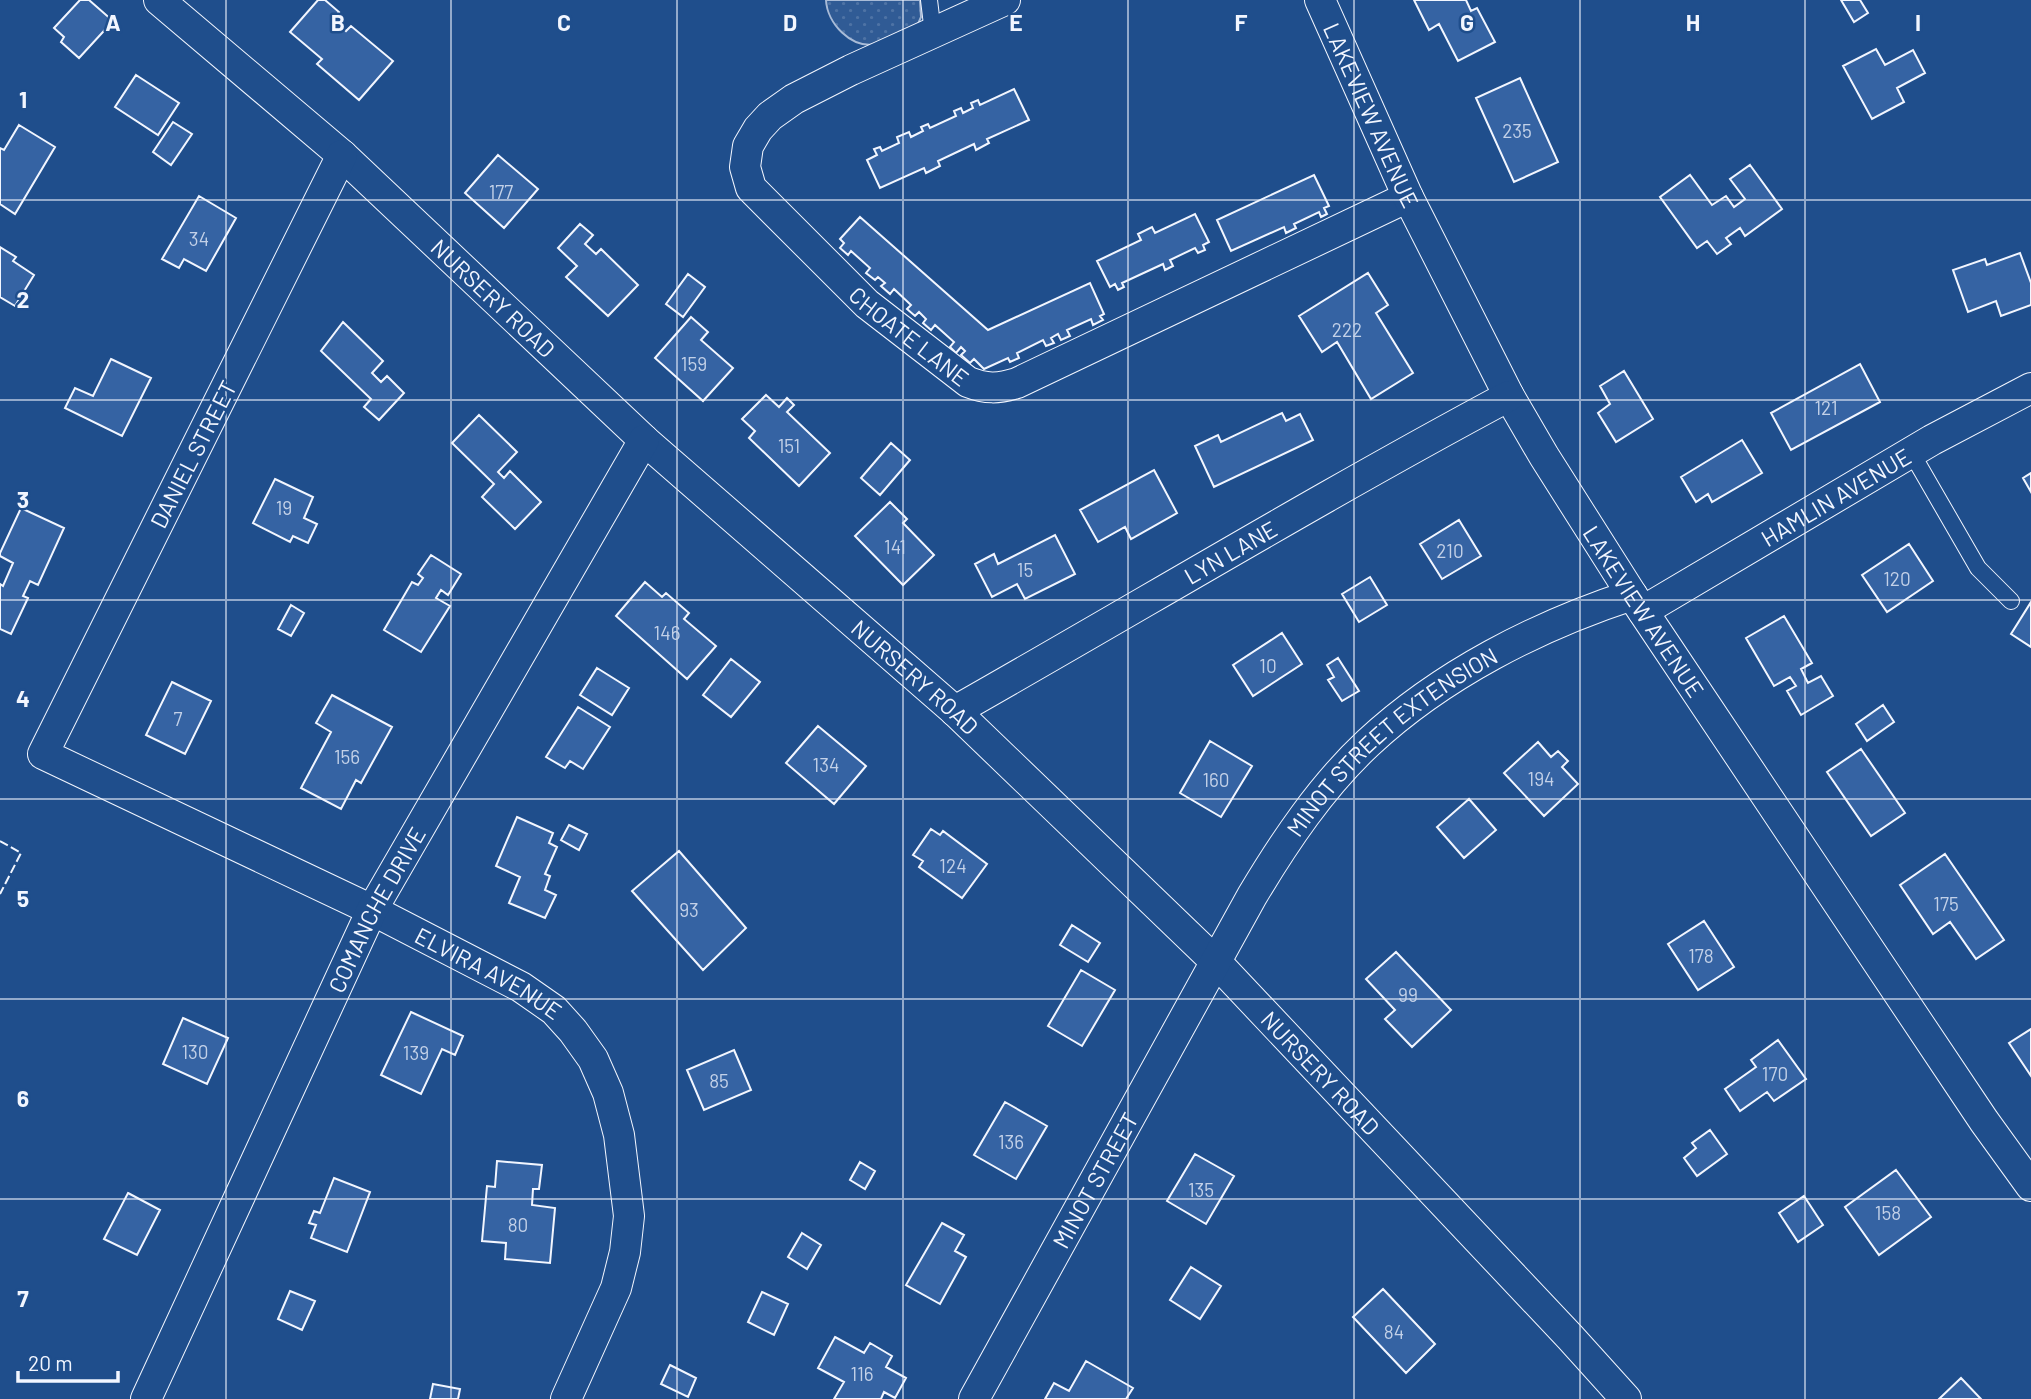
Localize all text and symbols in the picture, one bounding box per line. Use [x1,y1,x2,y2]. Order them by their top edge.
text: A [105,8,121,36]
text: B [331,8,345,36]
text: C [557,8,571,36]
text: D [783,8,797,36]
text: E [1009,8,1023,36]
text: F [1235,8,1248,36]
text: G [1460,8,1474,36]
text: H [1686,8,1700,36]
text: I [1915,8,1921,36]
street label: LAKEVIEW AVENUE [1318,18,1425,212]
text: 1 [19,85,27,113]
house number: 235 [1502,119,1532,142]
house number: 177 [489,180,513,203]
house number: 34 [189,227,209,250]
street label: NURSERY ROAD [426,233,561,363]
street label: CHOATE LANE [843,280,975,392]
text: 2 [17,285,29,313]
house number: 222 [1332,318,1362,341]
house number: 159 [681,352,707,375]
street label: DANIEL STREET [144,376,242,532]
house number: 121 [1814,396,1838,419]
house number: 151 [778,434,800,457]
street label: HAMLIN AVENUE [1756,442,1916,552]
text: 3 [17,485,29,513]
house number: 19 [276,496,292,519]
street label: LYN LANE [1179,514,1282,590]
street label: LAKEVIEW AVENUE [1578,520,1710,702]
house number: 141 [884,535,906,558]
house number: 210 [1436,539,1464,562]
house number: 15 [1017,558,1033,581]
house number: 120 [1883,567,1911,590]
street label: NURSERY ROAD [846,613,984,740]
house number: 146 [654,621,680,644]
street label: MINOT STREET EXTENSION [1280,641,1502,842]
house number: 10 [1259,654,1277,677]
text: 4 [16,684,30,712]
house number: 7 [174,707,183,730]
house number: 156 [334,745,360,768]
house number: 134 [813,753,839,776]
house number: 194 [1527,767,1555,790]
house number: 160 [1202,768,1230,791]
street label: COMANCHE DRIVE [322,822,431,997]
house number: 124 [939,854,967,877]
text: 5 [17,884,29,912]
house number: 175 [1933,892,1959,915]
house number: 93 [679,898,699,921]
street label: ELVIRA AVENUE [410,921,567,1025]
house number: 178 [1688,944,1714,967]
house number: 99 [1398,983,1418,1006]
street label: NURSERY ROAD [1256,1005,1386,1141]
house number: 130 [181,1040,209,1063]
house number: 139 [403,1041,429,1064]
house number: 170 [1762,1062,1788,1085]
house number: 85 [709,1069,729,1092]
text: 6 [17,1084,29,1112]
street label: MINOT STREET [1046,1107,1144,1253]
house number: 136 [998,1130,1024,1153]
house number: 135 [1188,1178,1214,1201]
house number: 158 [1875,1201,1901,1224]
house number: 80 [508,1213,528,1236]
text: 7 [17,1284,29,1312]
house number: 84 [1384,1320,1404,1343]
scale bar [18,1340,117,1384]
text: 20 m [28,1350,73,1375]
house number: 116 [850,1362,874,1385]

